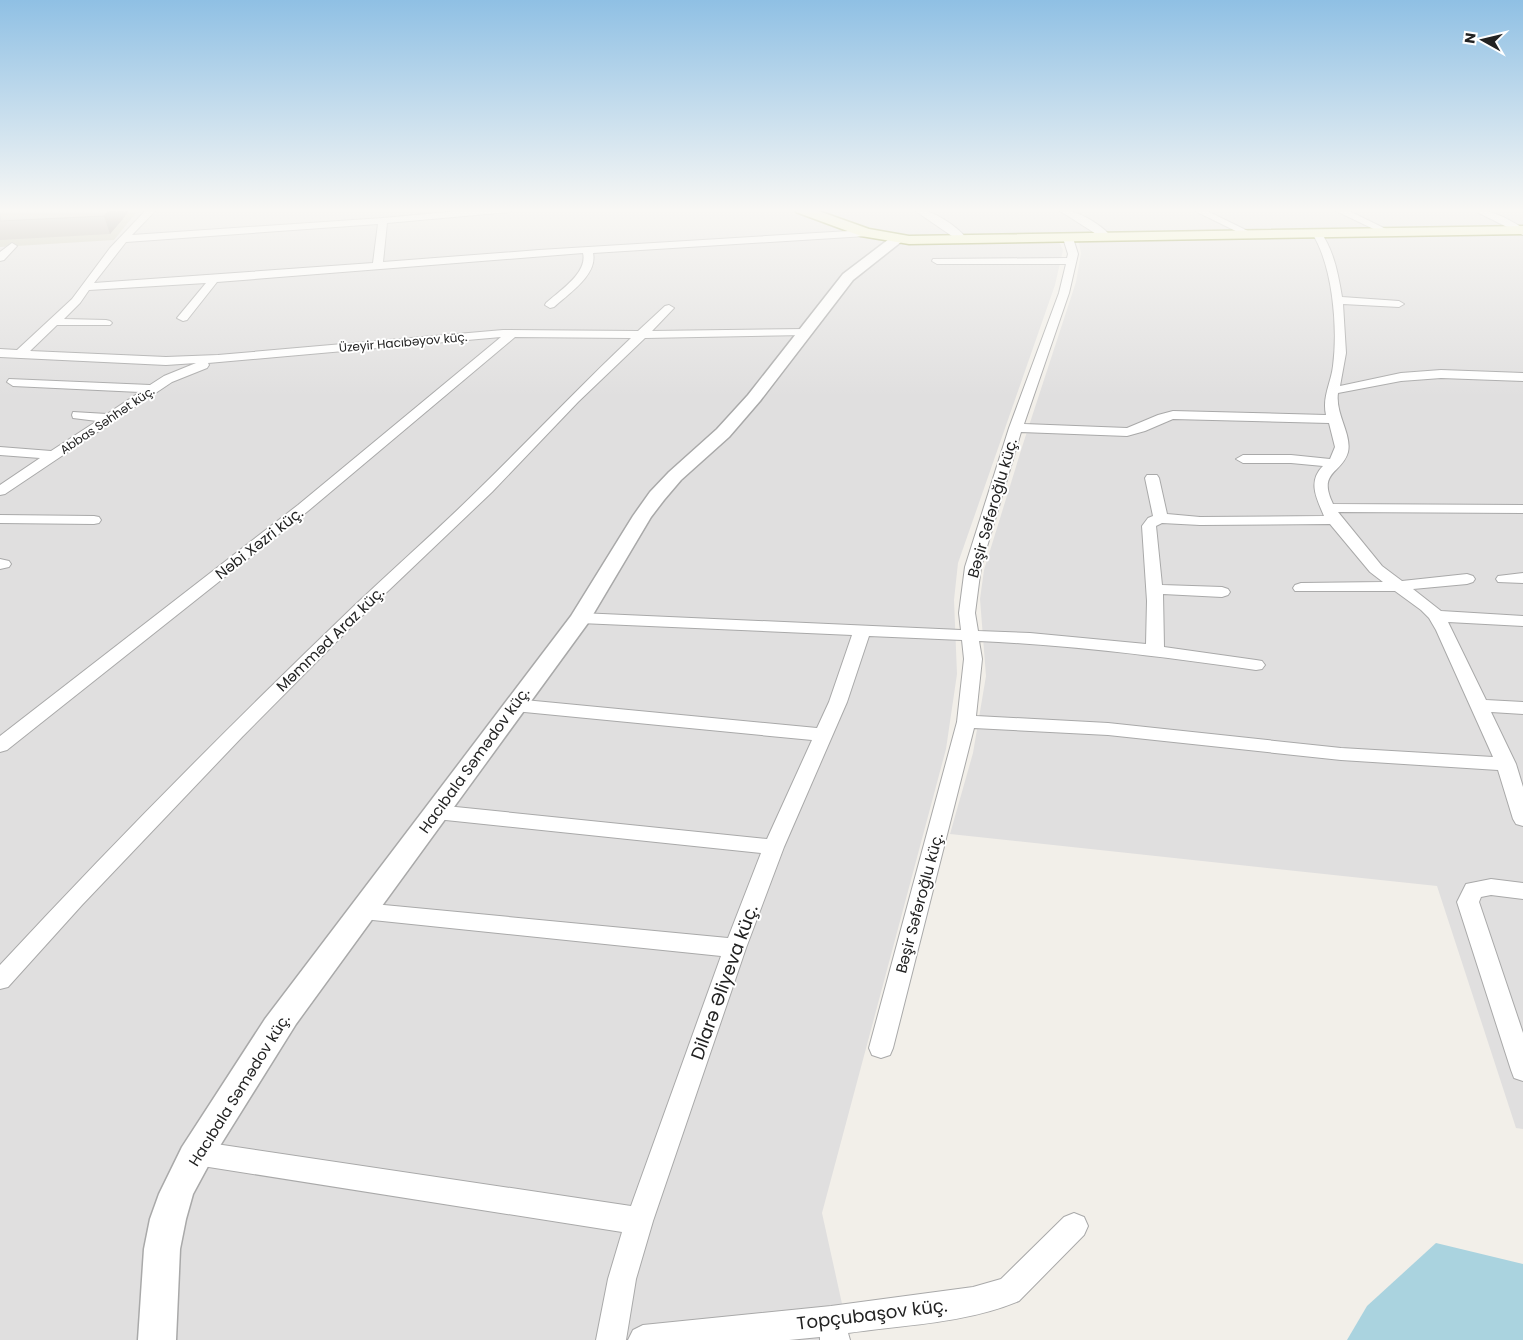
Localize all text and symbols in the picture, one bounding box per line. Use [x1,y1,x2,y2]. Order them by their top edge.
north arrow [1458,15,1508,65]
text: N [1459,32,1481,45]
street label: Üzeyir Hacıbəyov küç. [338,328,468,356]
street label: Abbas Səhhət küç. [56,382,158,458]
street label: Bəşir Səfəroğlu küç. [962,436,1022,580]
street label: Nəbi Xəzri küç. [211,502,307,584]
street label: Məmməd Araz küç. [271,582,389,696]
street label: Hacıbala Səmədov küç. [414,683,534,837]
street label: Bəşir Səfəroğlu küç. [890,831,948,975]
street label: Dilarə Əliyeva küç. [684,901,764,1063]
street label: Hacıbala Səmədov küç. [183,1010,295,1170]
street label: Topçubaşov küç. [795,1292,949,1336]

